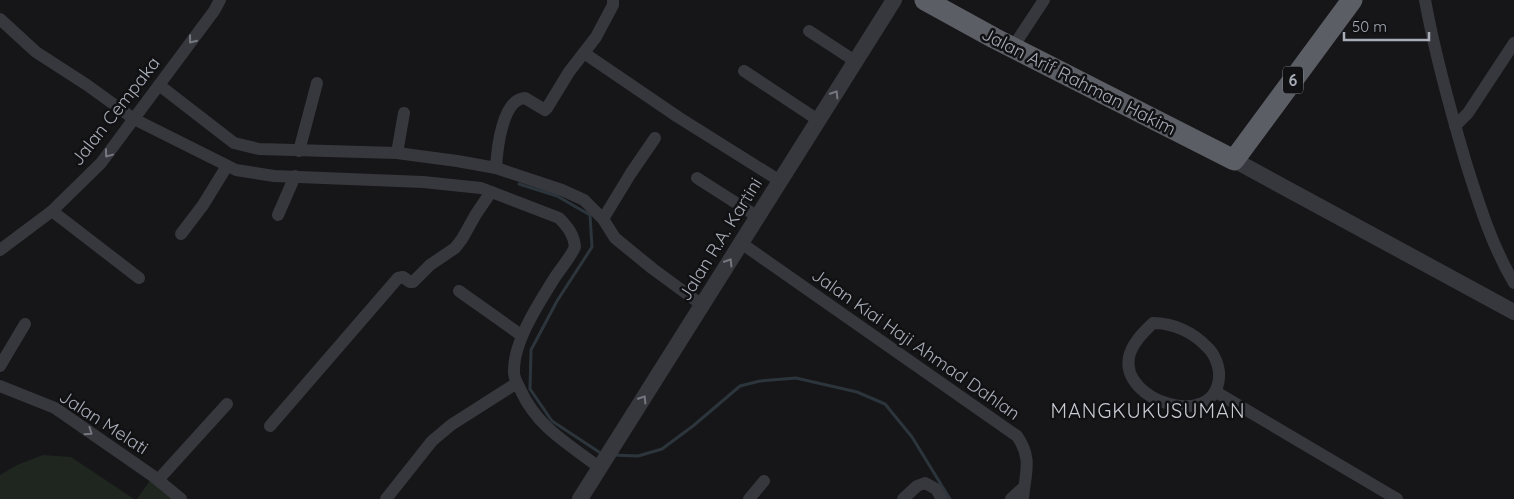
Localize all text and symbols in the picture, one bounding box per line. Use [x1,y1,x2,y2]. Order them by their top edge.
scale bar [1344,10,1429,42]
text: 50 m [1352,17,1387,36]
street label: Jalan Arif Rahman Hakim [978,22,1180,140]
one-way arrow [190,34,198,43]
street label: Jalan Cempaka [65,52,165,170]
road number: 6 [1283,66,1303,94]
one-way arrow [828,91,838,100]
one-way arrow [105,148,113,157]
street label: Jalan R.A. Kartini [673,173,767,305]
one-way arrow [723,258,733,267]
street label: Jalan Kiai Haji Ahmad Dahlan [807,263,1025,425]
street label: Jalan Melati [55,385,153,459]
one-way arrow [637,396,646,405]
district label: MANGKUKUSUMAN [1050,398,1246,423]
one-way arrow [84,426,93,435]

